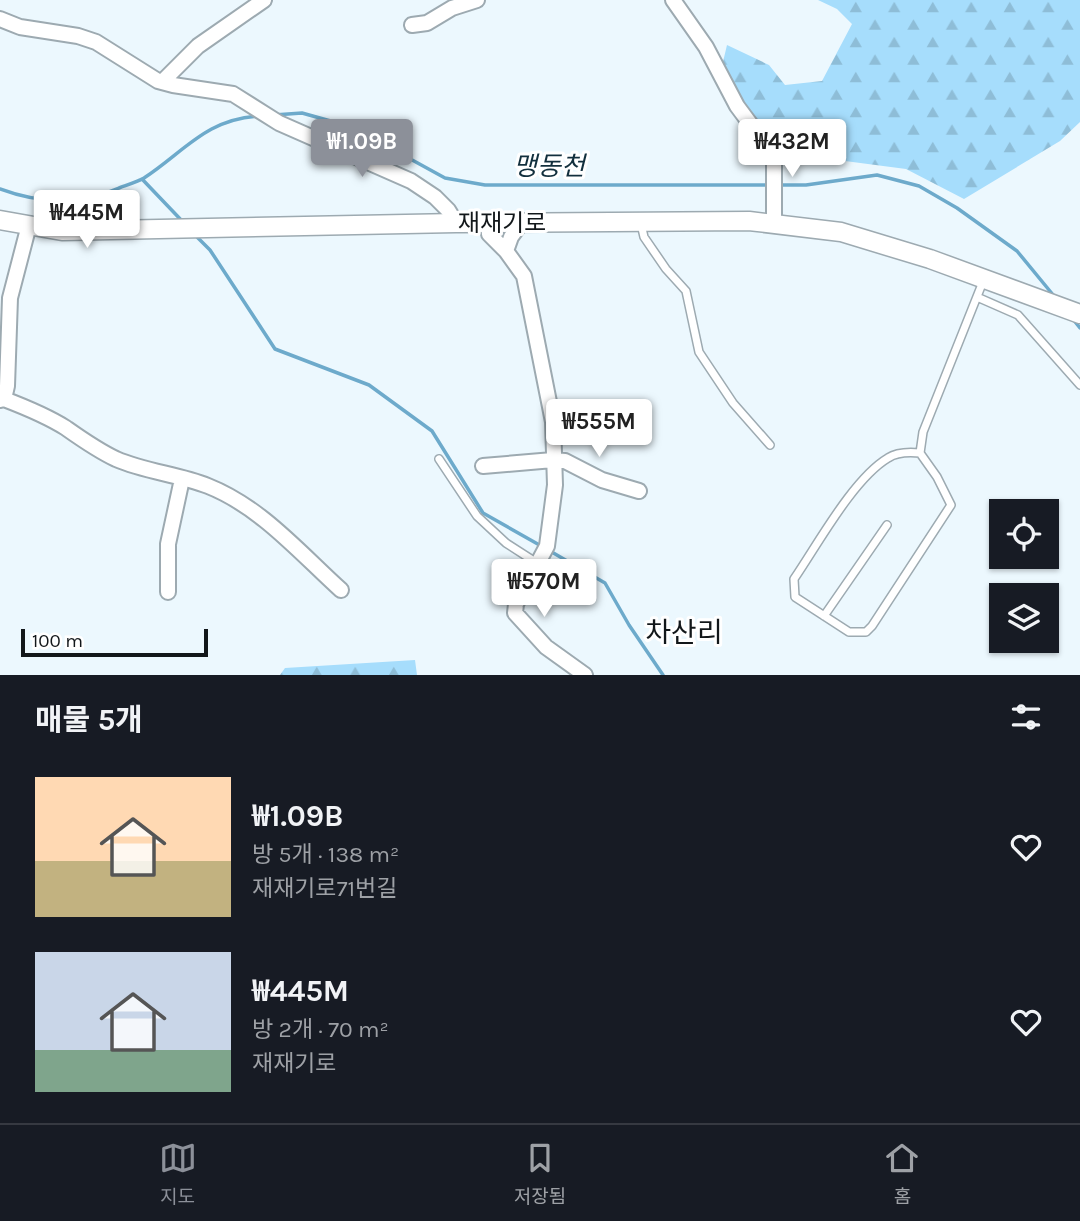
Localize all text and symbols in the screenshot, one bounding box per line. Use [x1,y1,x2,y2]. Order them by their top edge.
pin: ₩1.09B [305,120,419,179]
pin: ₩432M [743,120,841,179]
text: ₩1.09B [327,128,397,155]
text: ₩432M [754,128,830,155]
water label: 맹동천 [513,151,588,182]
pin: ₩445M [38,190,136,250]
text: ₩445M [50,199,124,226]
street label: 재재기로 [458,209,546,237]
pin: ₩555M [550,400,648,459]
text: ₩555M [562,408,636,435]
map controls [989,499,1059,653]
button: locate [989,499,1059,569]
pin: ₩570M [495,560,593,619]
text: ₩570M [507,568,581,595]
button: layers [989,583,1059,653]
district label: 차산리 [645,616,723,649]
scale bar [21,626,208,658]
text: 100 m [32,630,83,652]
icon: filters [1007,698,1045,736]
text: 매물 5개 [35,702,143,738]
text: ₩1.09B [252,798,344,834]
icon: home [91,805,175,889]
icon: heart [1007,828,1045,866]
text: 방 5개 · 138 m² [252,841,399,868]
text: 재재기로71번길 [252,875,397,902]
text: ₩445M [252,973,349,1009]
icon: home [91,980,175,1064]
icon: heart [1007,1003,1045,1041]
text: 방 2개 · 70 m² [252,1016,389,1043]
text: 재재기로 [252,1050,337,1077]
tab: 지도 [159,1139,197,1208]
tab: 저장됨 [514,1139,566,1208]
tab: 홈 [883,1139,921,1208]

